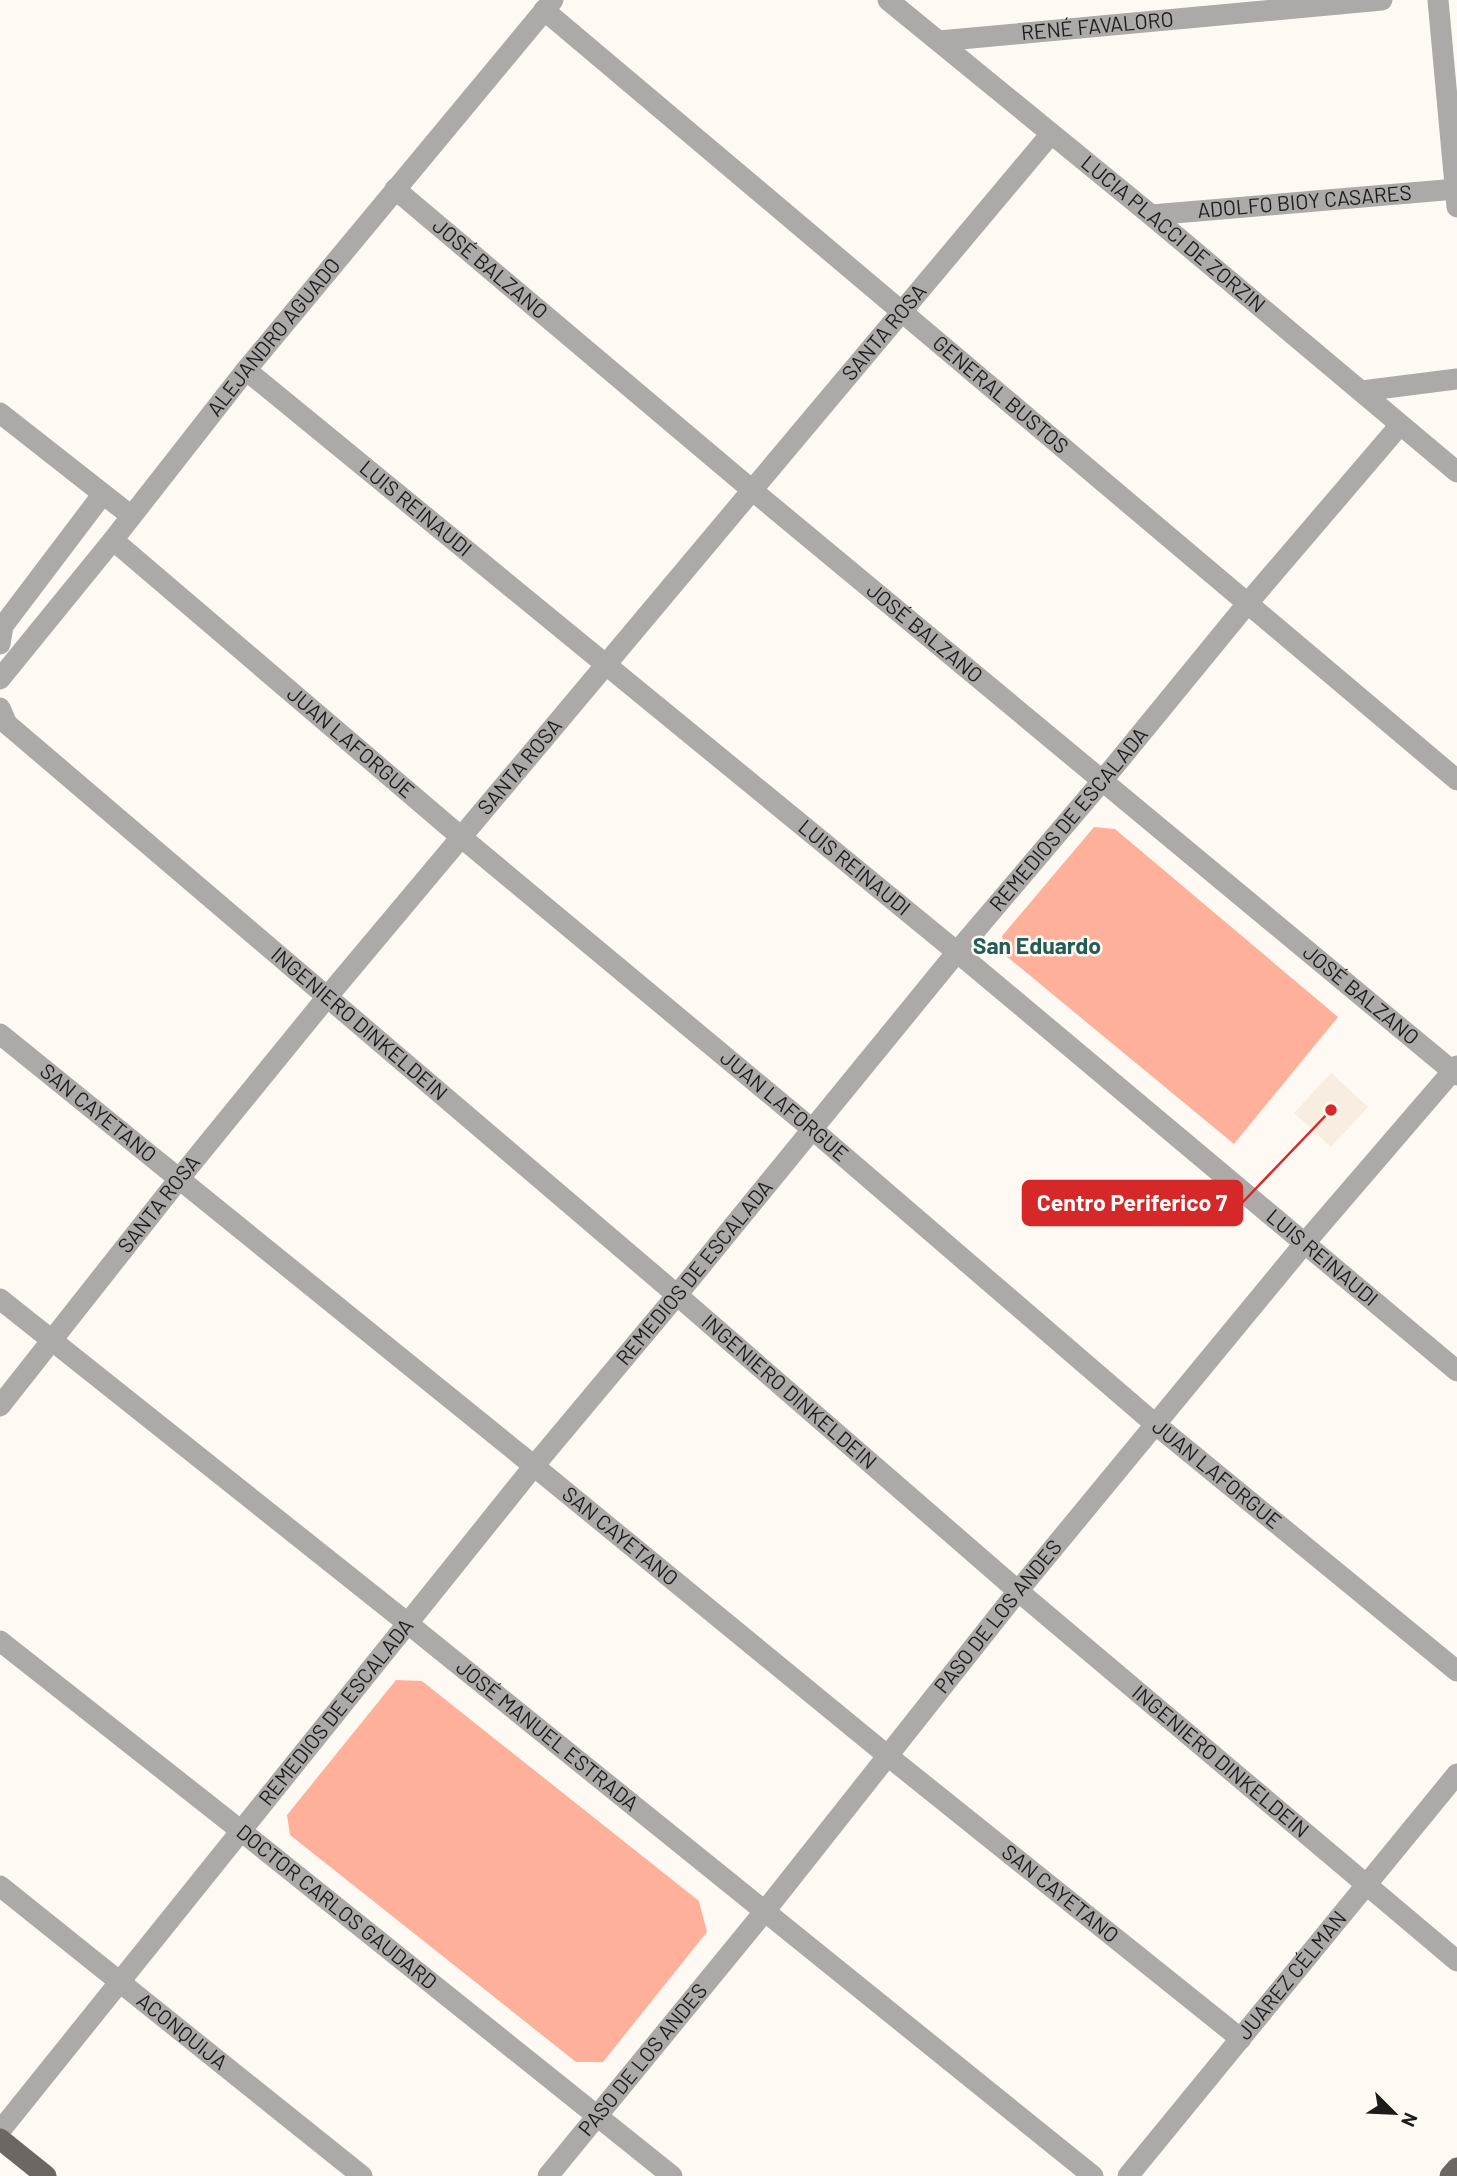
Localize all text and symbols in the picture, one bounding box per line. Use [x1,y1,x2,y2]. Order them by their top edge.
street label: RENÉ FAVALORO [1020,5,1175,44]
street label: LUCIA PLACCI DE ZORZIN [1077,149,1271,317]
street label: ADOLFO BIOY CASARES [1196,179,1412,222]
street label: JOSÉ BALZANO [428,212,553,323]
street label: ALEJANDRO AGUADO [201,252,345,420]
street label: SANTA ROSA [836,278,931,385]
street label: GENERAL BUSTOS [928,330,1074,458]
street label: LUIS REINAUDI [355,454,477,561]
street label: JOSÉ BALZANO [862,577,988,687]
street label: JUAN LAFORGUE [283,680,420,803]
street label: SANTA ROSA [471,713,567,819]
street label: REMEDIOS DE ESCALADA [983,721,1152,916]
street label: LUIS REINAUDI [794,814,916,920]
district label: San Eduardo [973,931,1101,959]
street label: JOSÉ BALZANO [1299,939,1425,1049]
street label: INGENIERO DINKELDEIN [267,941,453,1105]
street label: JUAN LAFORGUE [716,1044,854,1166]
street label: SAN CAYETANO [36,1058,162,1167]
street label: SANTA ROSA [112,1149,205,1257]
street label: REMEDIOS DE ESCALADA [610,1174,777,1370]
callout: Centro Periferico 7 [1023,1181,1242,1225]
text: Centro Periferico 7 [1037,1188,1228,1216]
street label: LUIS REINAUDI [1262,1203,1384,1310]
street label: INGENIERO DINKELDEIN [697,1308,882,1474]
street label: JUAN LAFORGUE [1148,1413,1287,1533]
street label: SAN CAYETANO [558,1480,684,1590]
street label: PASO DE LOS ANDES [928,1534,1066,1698]
street label: REMEDIOS DE ESCALADA [253,1613,418,1810]
street label: JOSÉ MANUEL ESTRADA [452,1654,644,1816]
street label: INGENIERO DINKELDEIN [1128,1679,1315,1842]
street label: DOCTOR CARLOS GAUDARD [232,1818,443,1994]
street label: SAN CAYETANO [998,1838,1124,1947]
street label: JUAREZ CÉLMAN [1231,1905,1351,2044]
street label: PASO DE LOS ANDES [572,1978,712,2140]
street label: ACONQUIJA [133,1987,233,2074]
north arrow [1359,2078,1429,2148]
text: N [1397,2110,1423,2131]

